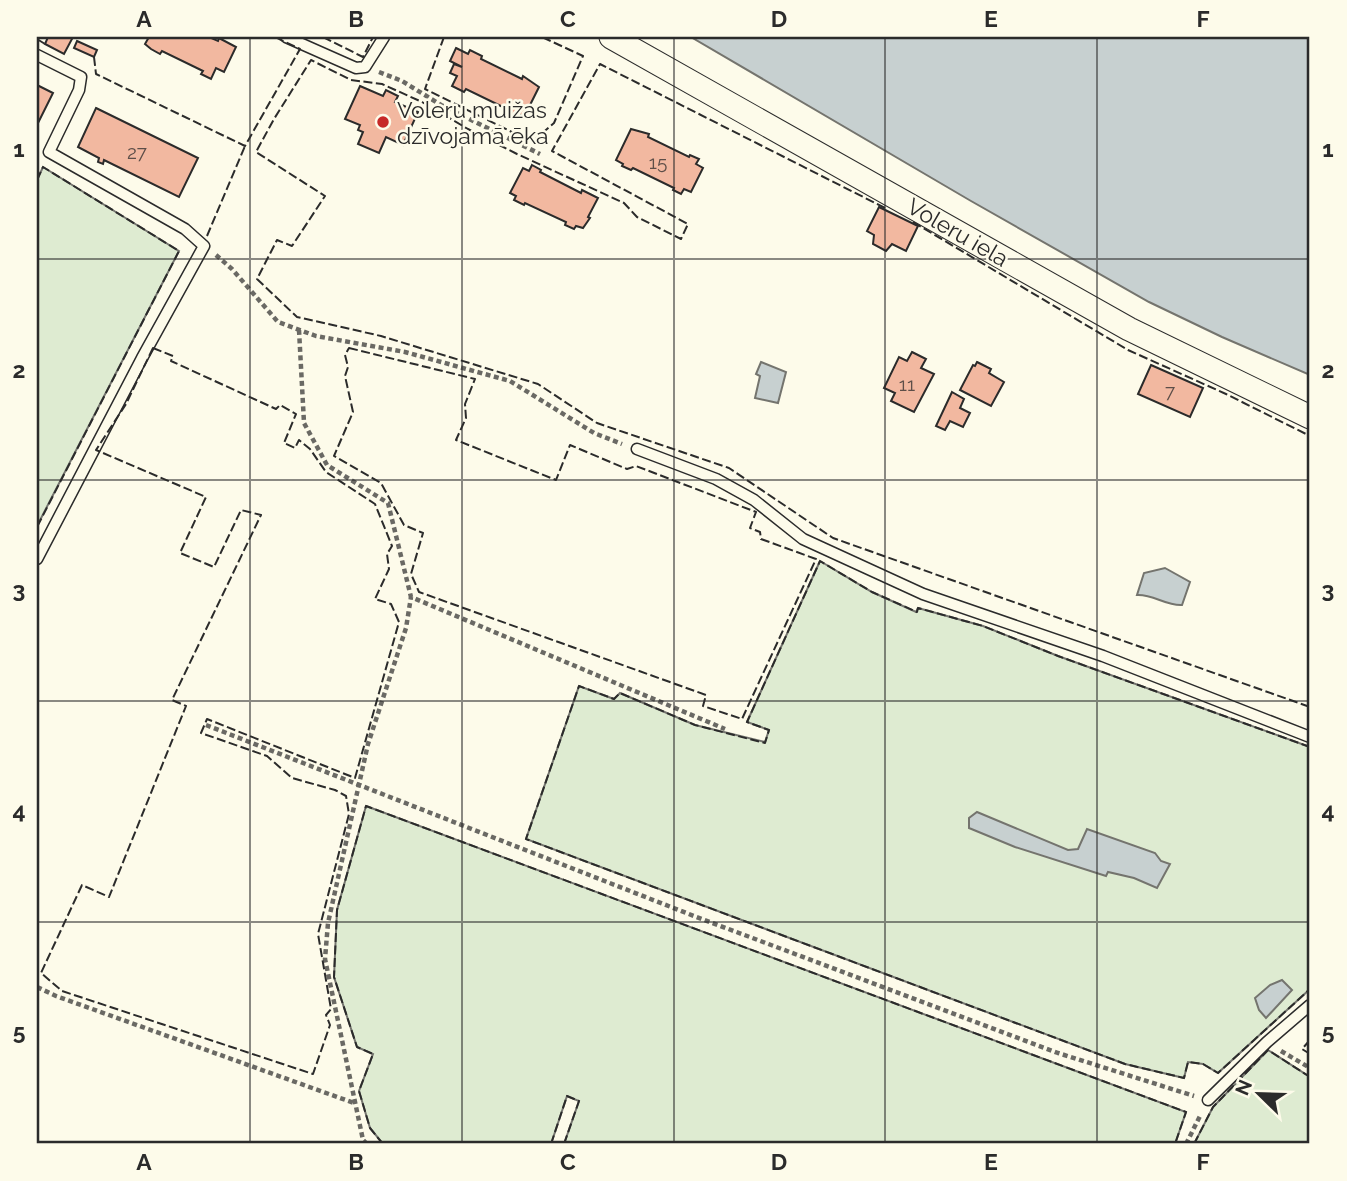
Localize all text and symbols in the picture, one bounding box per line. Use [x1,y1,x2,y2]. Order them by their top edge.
text: A [136,5,152,32]
text: B [348,5,364,32]
text: C [560,5,576,32]
text: D [771,5,787,32]
text: E [984,5,998,32]
text: F [1196,5,1210,32]
place label: Voleru muižas dzīvojamā ēka [397,96,549,149]
marker: Voleru muižas dzīvojamā ēka [375,114,391,130]
text: 1 [13,135,25,162]
text: 1 [1322,135,1334,162]
house number: 27 [127,141,147,163]
house number: 15 [649,151,667,173]
street label: Voleru iela [903,192,1013,272]
text: 2 [13,356,25,383]
text: 2 [1322,356,1334,383]
house number: 11 [899,373,915,395]
house number: 7 [1165,380,1175,402]
text: 3 [13,576,25,603]
text: 3 [1322,576,1334,603]
text: 4 [12,797,26,824]
text: 4 [1321,797,1335,824]
text: 5 [13,1018,26,1045]
text: 5 [1322,1018,1335,1045]
north arrow [1224,1058,1294,1128]
text: N [1230,1076,1256,1098]
text: A [136,1148,152,1175]
text: B [348,1148,364,1175]
text: C [560,1148,576,1175]
text: D [771,1148,787,1175]
text: E [984,1148,998,1175]
text: F [1196,1148,1210,1175]

